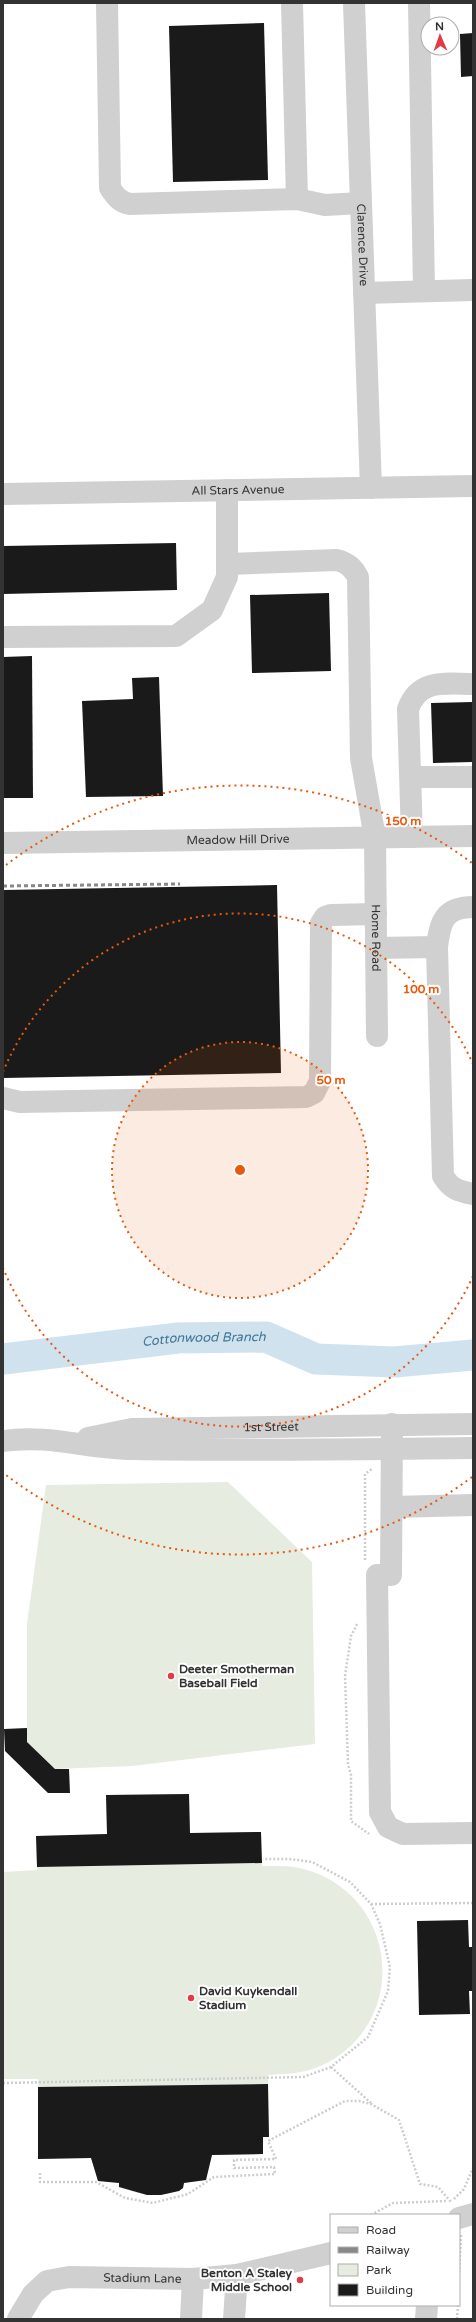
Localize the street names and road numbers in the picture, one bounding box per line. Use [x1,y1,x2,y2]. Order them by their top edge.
street label: Clarence Drive [354,203,371,287]
street label: All Stars Avenue [191,482,285,498]
street label: Meadow Hill Drive [186,832,290,847]
street label: Home Road [369,904,383,972]
street label: 1st Street [243,1420,299,1434]
street label: Stadium Lane [103,2271,182,2286]

